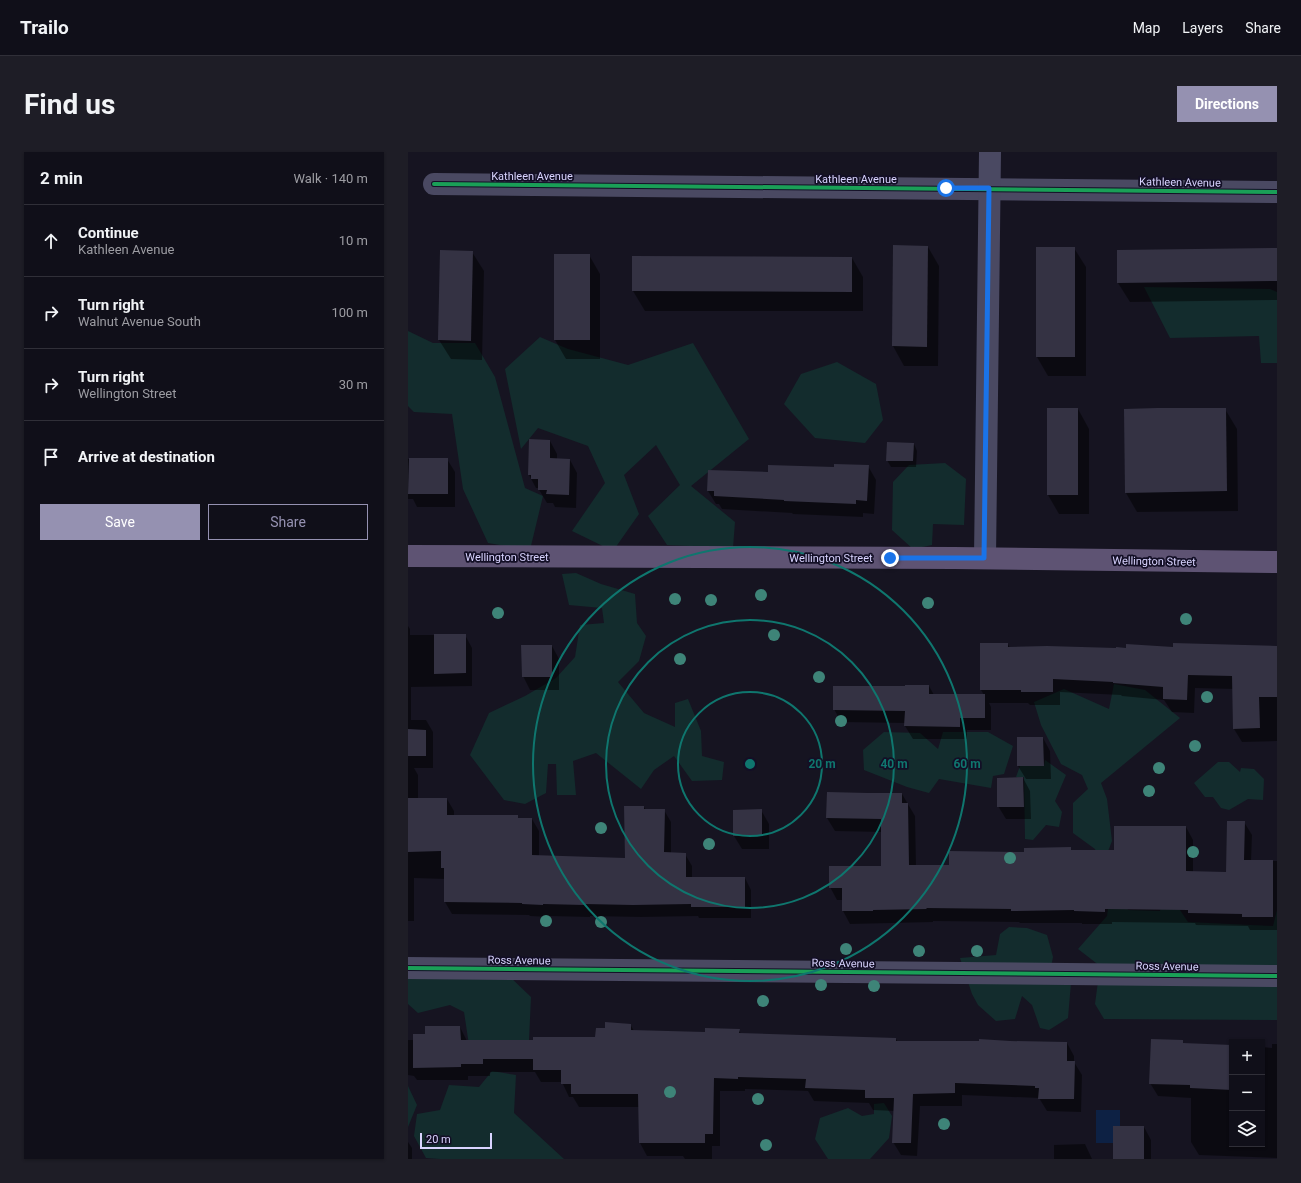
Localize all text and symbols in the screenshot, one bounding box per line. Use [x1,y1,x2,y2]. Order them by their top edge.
text: Trailo [20,16,69,39]
text: Map [1133,20,1160,36]
text: Layers [1182,20,1223,36]
text: Share [1245,20,1281,36]
button: Directions [1177,86,1277,122]
text: Find us [24,88,115,121]
text: 2 min [40,168,83,188]
street label: Kathleen Avenue [491,170,573,183]
text: Walk · 140 m [293,171,368,186]
street label: Kathleen Avenue [815,173,897,186]
street label: Kathleen Avenue [1139,175,1221,190]
route start [937,179,955,197]
text: Continue [78,224,139,242]
icon: ahead [40,230,62,252]
text: 10 m [339,233,368,248]
text: Kathleen Avenue [78,242,175,257]
text: Turn right [78,296,144,314]
icon: right [40,302,62,324]
text: 100 m [331,305,368,320]
text: Walnut Avenue South [78,314,201,329]
text: Turn right [78,368,144,386]
icon: right [40,374,62,396]
text: 30 m [339,377,368,392]
text: Wellington Street [78,386,176,401]
icon: arrive [40,446,62,468]
text: Arrive at destination [78,448,215,466]
button: Save [40,504,200,540]
button: Share [208,504,368,540]
route end [881,549,899,567]
street label: Wellington Street [465,551,549,564]
street label: Wellington Street [789,552,873,565]
street label: Wellington Street [1112,554,1196,569]
centre of rings [743,757,757,771]
text: 20 m [808,757,836,771]
text: 40 m [880,757,908,771]
text: 60 m [953,757,981,771]
street label: Ross Avenue [487,953,551,968]
street label: Ross Avenue [811,956,875,971]
street label: Ross Avenue [1135,959,1199,974]
map controls [1229,1039,1265,1147]
button: + [1229,1039,1265,1075]
button: − [1229,1075,1265,1111]
button: layers [1229,1111,1265,1147]
scale bar [420,1131,492,1150]
text: 20 m [426,1133,451,1146]

